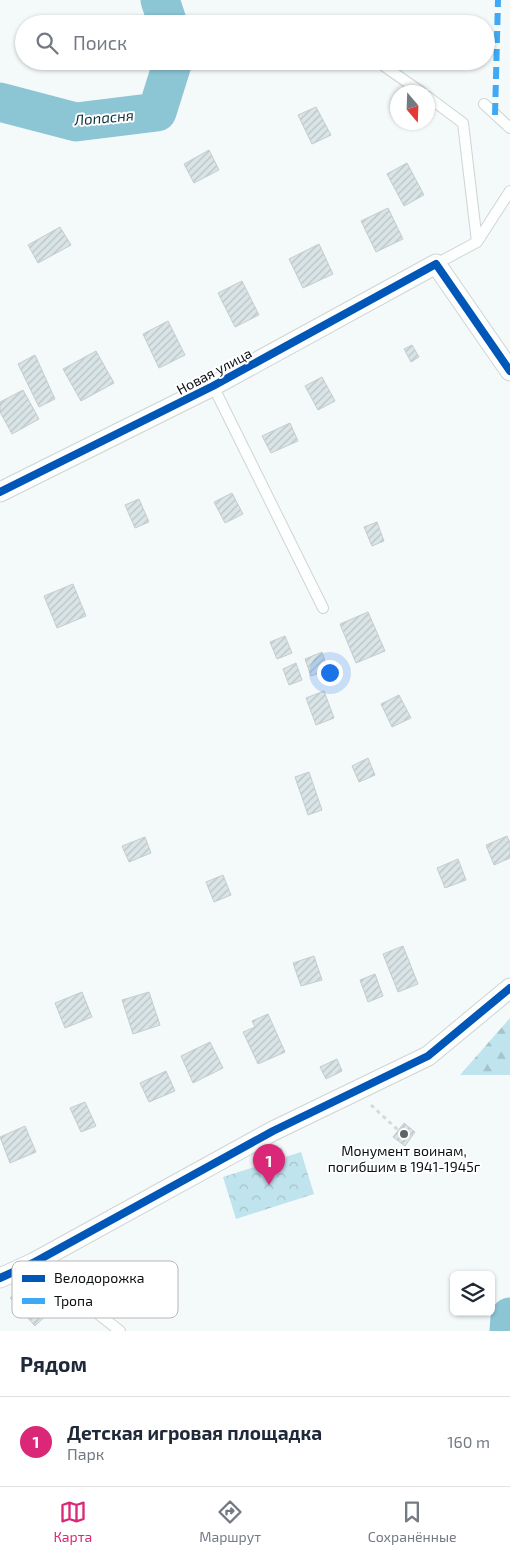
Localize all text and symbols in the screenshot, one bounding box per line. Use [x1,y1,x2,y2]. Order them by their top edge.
search box [15,15,495,70]
icon: search [33,29,61,57]
text: Поиск [73,31,127,54]
north arrow [390,85,435,130]
water label: Лопасня [73,105,134,129]
street label: Новая улица [174,344,254,398]
your location [317,660,343,686]
marker: Монумент воинам, погибшим в 1941-1945г [398,1128,410,1140]
place label: Монумент воинам, погибшим в 1941-1945г [328,1142,481,1175]
pin: 1 [253,1144,285,1185]
legend [12,1261,178,1318]
text: Велодорожка [54,1269,144,1286]
map controls [450,1271,495,1316]
button: layers [450,1271,495,1316]
text: Тропа [54,1292,93,1309]
text: Рядом [20,1351,87,1376]
text: Детская игровая площадка [67,1421,322,1444]
text: 1 [33,1432,39,1451]
text: 160 m [447,1432,490,1451]
text: Парк [67,1444,104,1463]
tab: Карта [53,1498,92,1545]
tab: Маршрут [199,1498,261,1545]
tab: Сохранённые [368,1498,457,1545]

